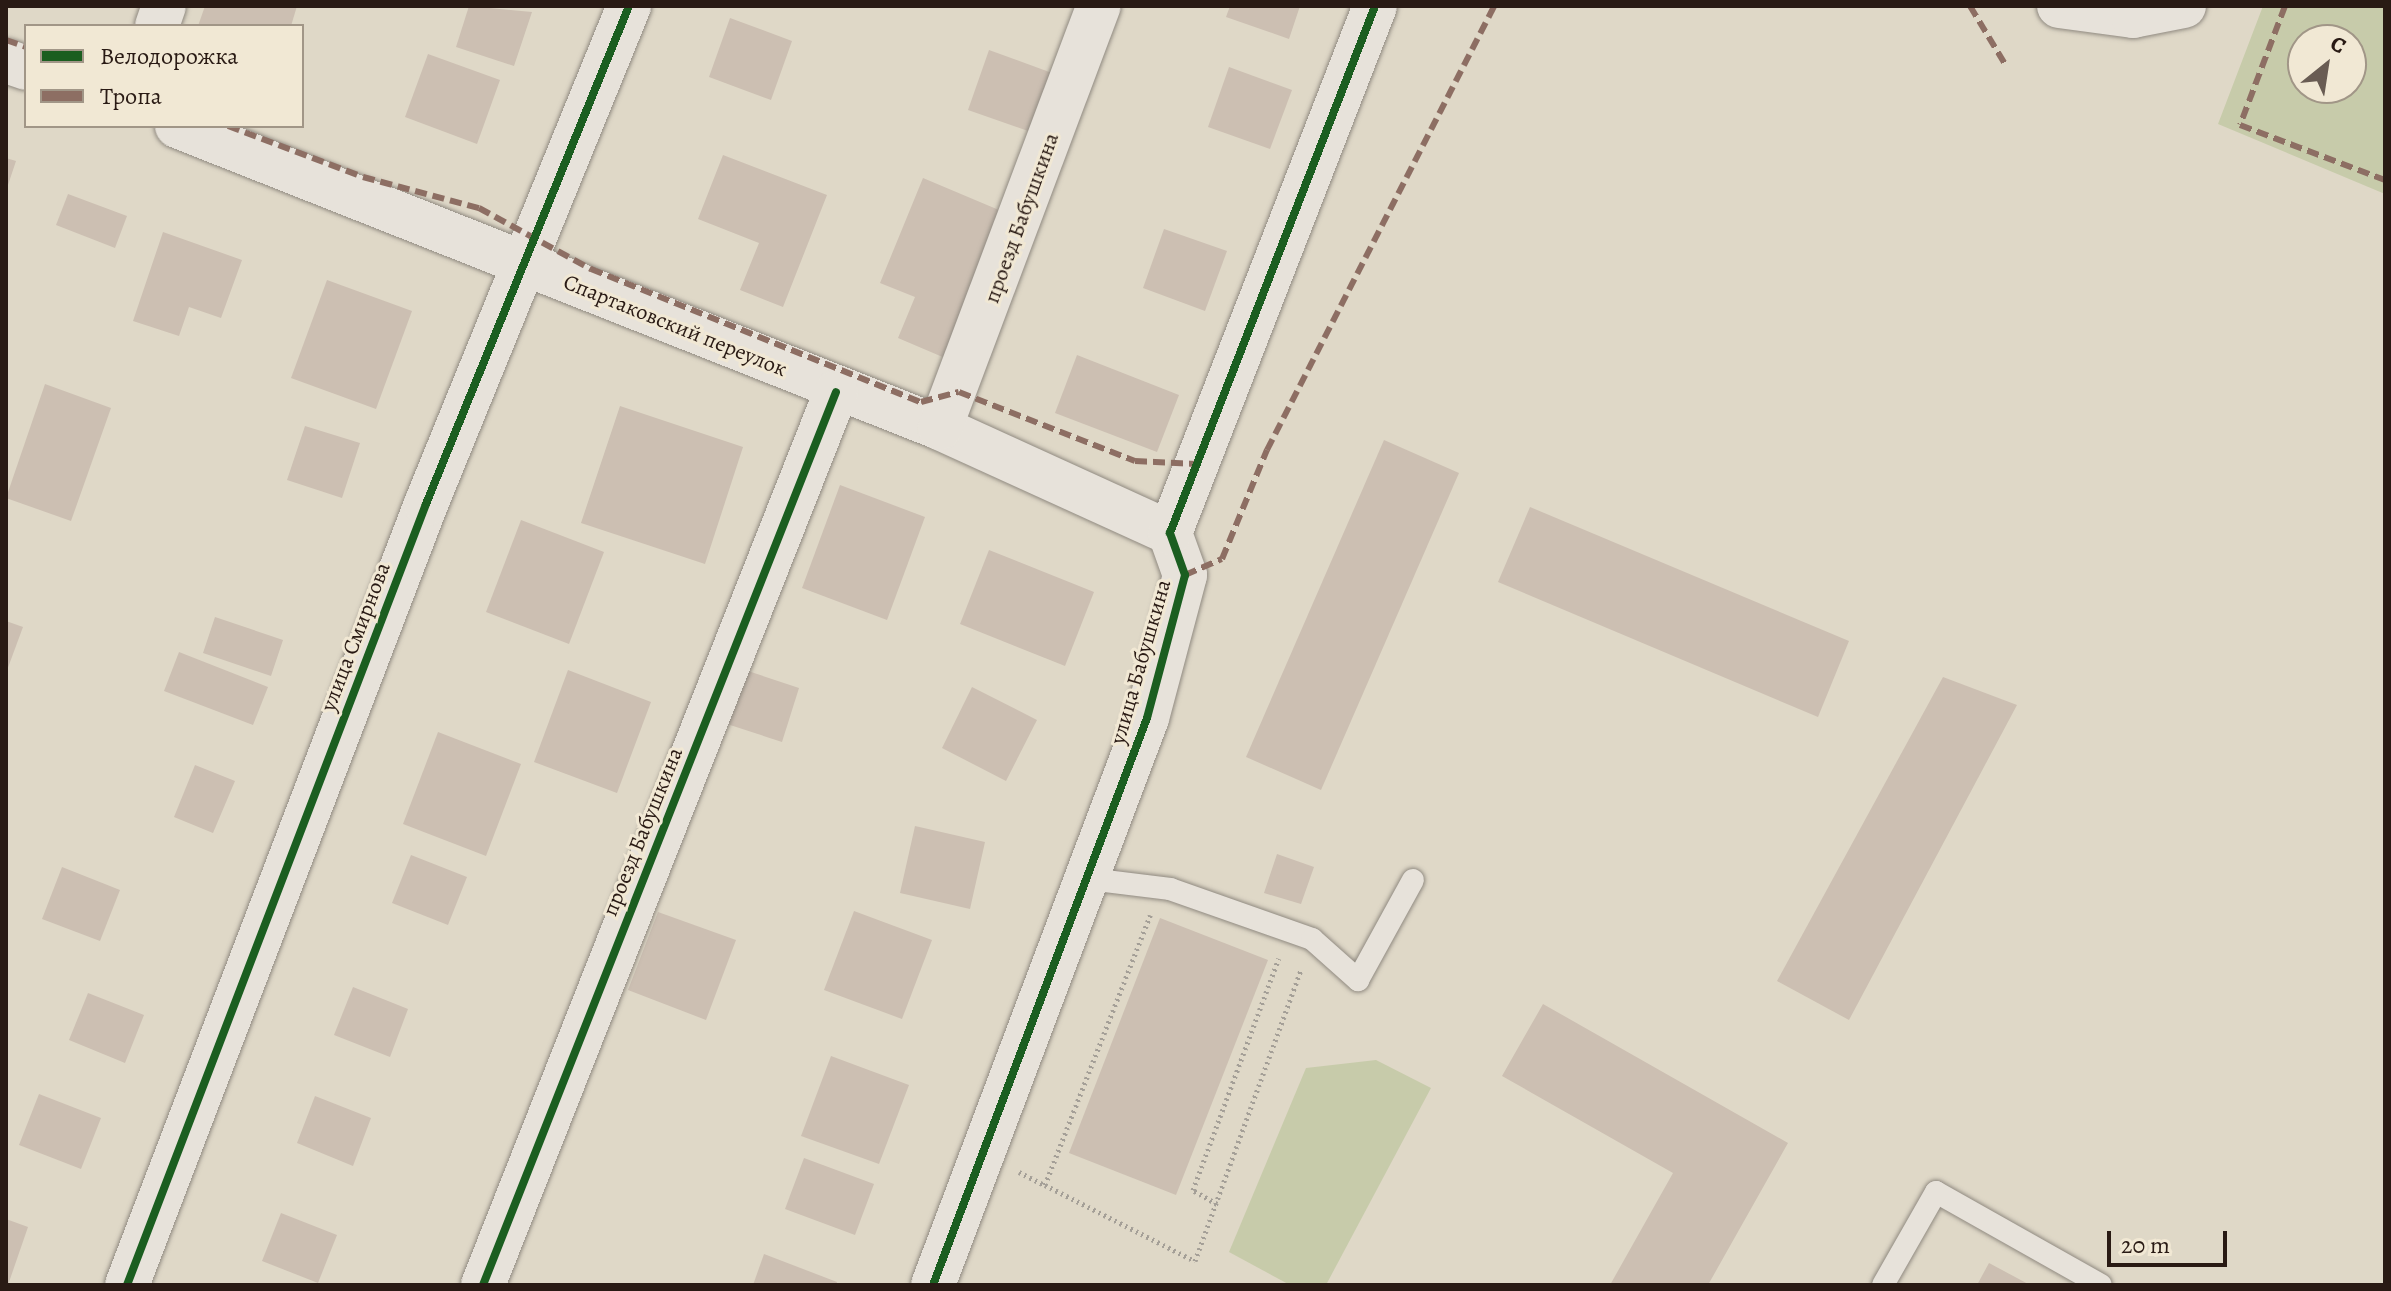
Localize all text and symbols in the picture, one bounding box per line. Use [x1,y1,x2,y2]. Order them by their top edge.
legend [24,24,304,128]
north arrow [2287,24,2367,104]
text: С [2325,29,2351,61]
text: Велодорожка [100,40,238,72]
text: Тропа [100,80,162,112]
street label: проезд Бабушкина [979,129,1065,307]
street label: Спартаковский переулок [559,269,791,383]
street label: улица Смирнова [315,559,397,715]
street label: улица Бабушкина [1105,577,1177,747]
street label: проезд Бабушкина [597,744,689,920]
scale bar [2111,1215,2231,1265]
text: 20 m [2121,1229,2170,1261]

